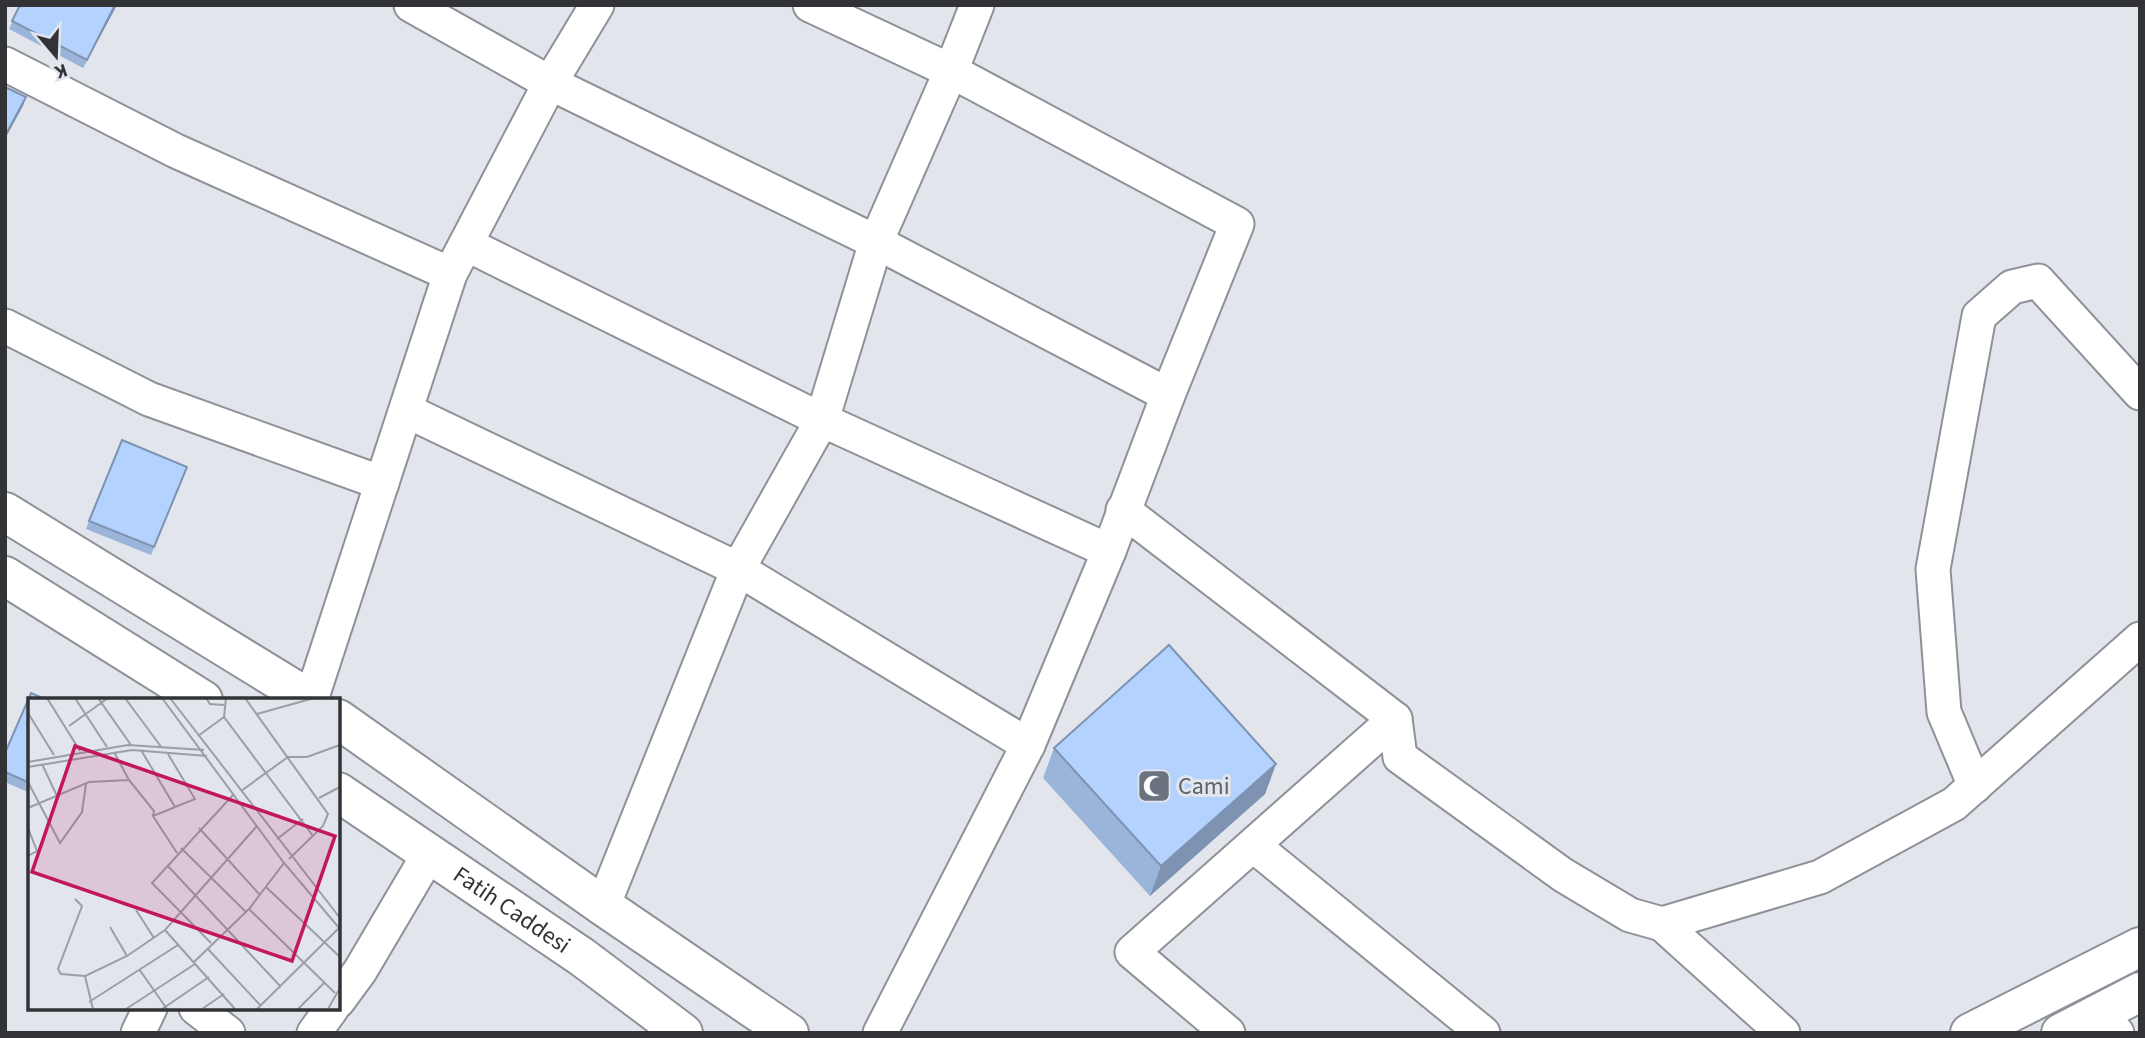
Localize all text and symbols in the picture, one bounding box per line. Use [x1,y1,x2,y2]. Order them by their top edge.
north arrow [21,21,91,91]
text: K [51,56,71,85]
inset map [28,698,340,1010]
mosque icon: Cami [1135,767,1173,805]
place label: Cami [1178,769,1230,804]
street label: Fatih Caddesi [446,858,577,962]

